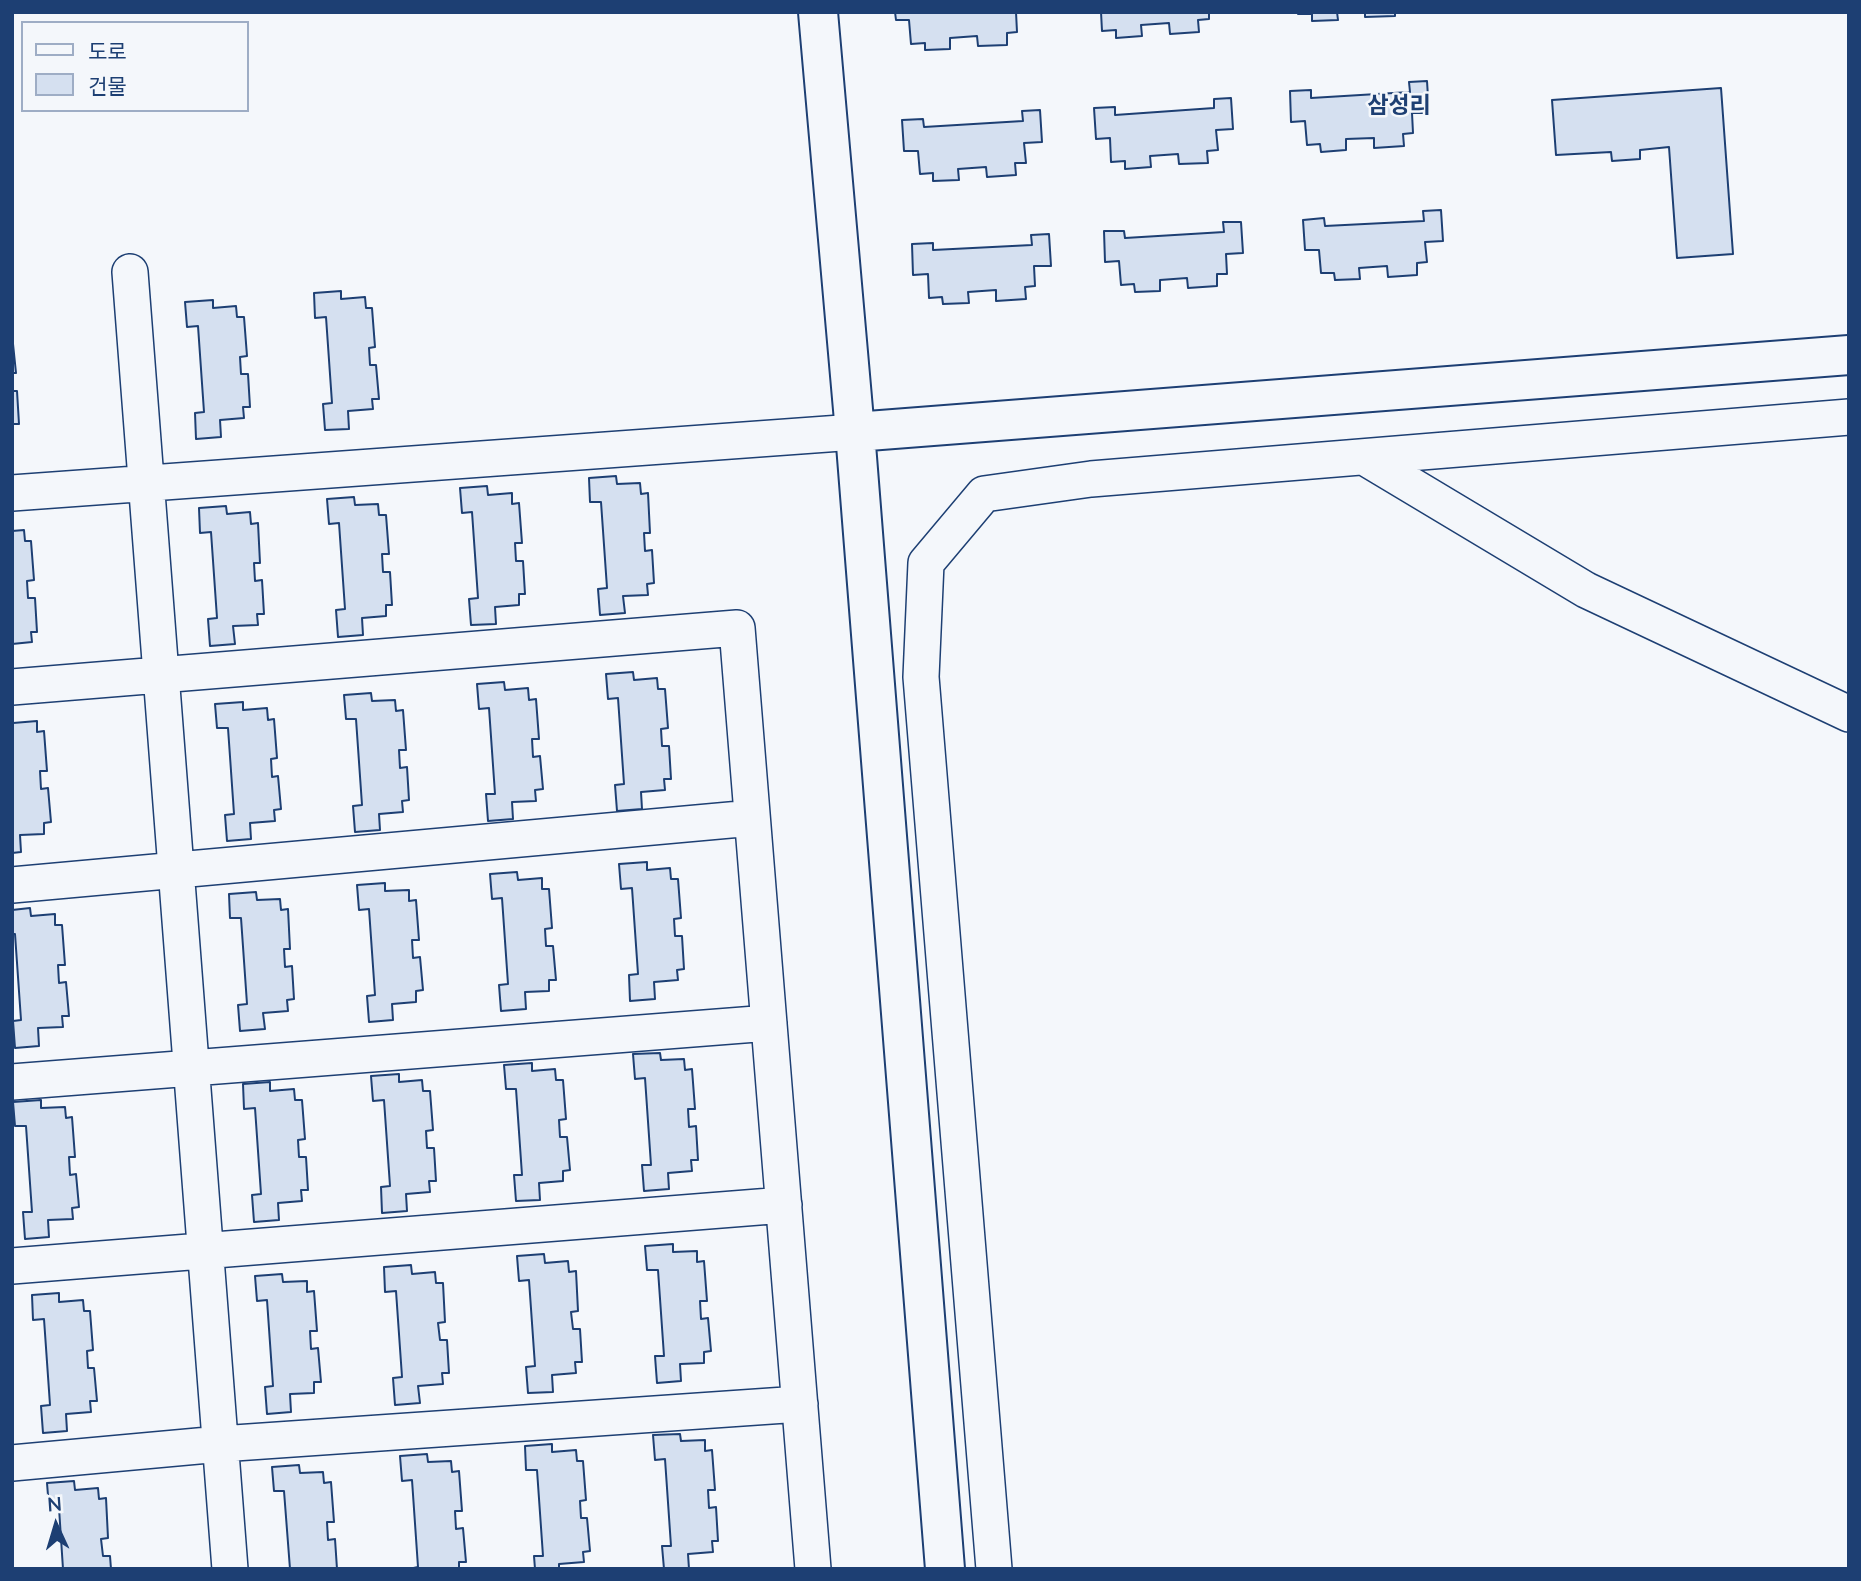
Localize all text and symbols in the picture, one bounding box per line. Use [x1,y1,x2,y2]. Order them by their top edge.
legend [21,21,248,112]
text: 도로 [88,38,127,63]
text: 건물 [88,73,127,98]
district label: 삼성리 [1367,92,1431,120]
north arrow [21,1490,91,1560]
text: N [46,1492,63,1516]

